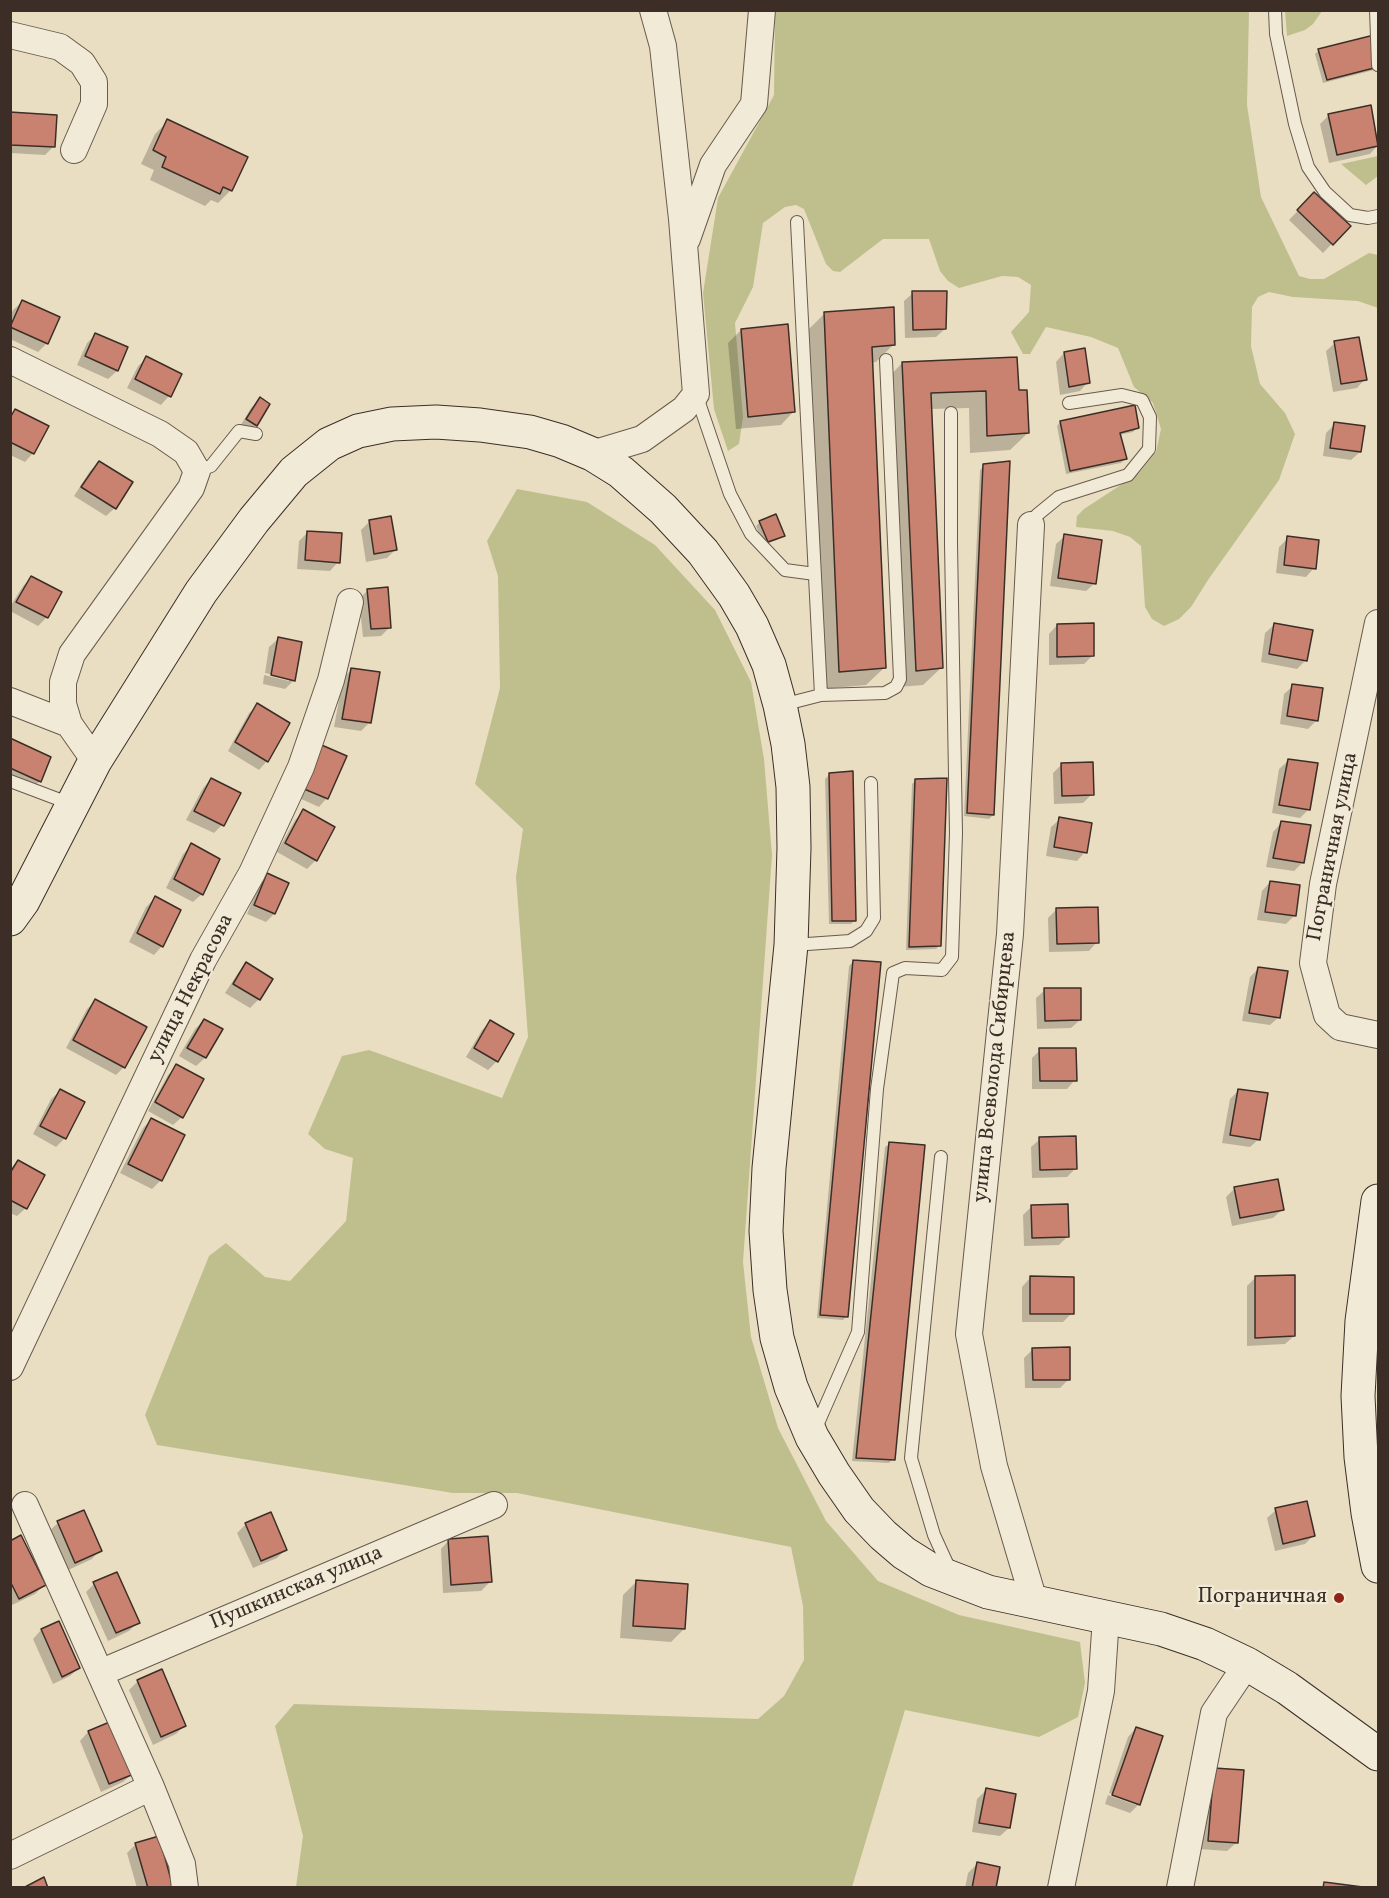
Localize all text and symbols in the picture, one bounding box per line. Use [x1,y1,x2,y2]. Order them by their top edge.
street label: Пограничная улица [1303,750,1365,944]
street label: улица Некрасова [144,910,240,1068]
street label: улица Всеволода Сибирцева [969,930,1023,1204]
street label: Пушкинская улица [207,1541,387,1637]
place label: Пограничная [1198,1585,1327,1611]
marker: Пограничная [1332,1591,1346,1605]

